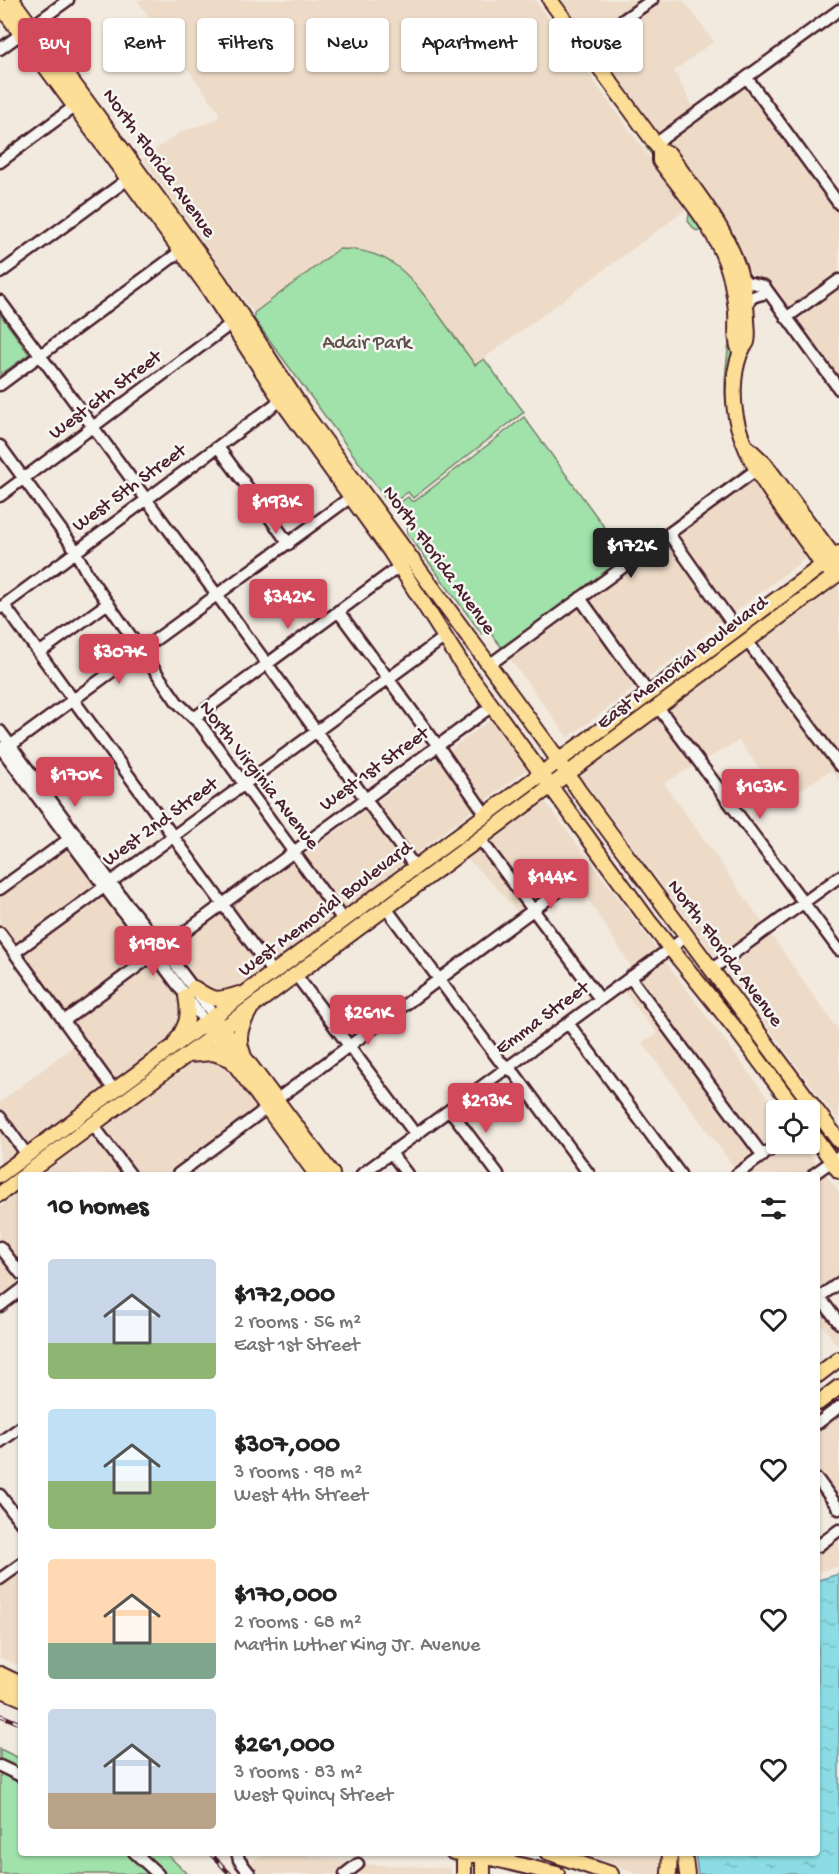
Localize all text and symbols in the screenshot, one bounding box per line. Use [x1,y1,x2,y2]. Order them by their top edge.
chip: Buy [18,18,91,72]
chip: Rent [103,18,185,72]
chip: Filters [197,18,294,72]
chip: New [306,18,389,72]
chip: Apartment [401,18,537,72]
chip: House [549,18,643,72]
street label: North Florida Avenue [96,85,220,243]
park label: Adair Park [323,333,414,356]
street label: West 6th Street [45,345,168,446]
street label: West 5th Street [69,439,193,538]
street label: North Florida Avenue [376,482,500,640]
pin: $193K [234,484,318,535]
text: $193K [252,492,300,515]
pin: $172K [589,528,673,579]
text: $172K [607,536,655,559]
pin: $342K [246,579,330,630]
text: $342K [263,587,313,610]
street label: East Memorial Boulevard [593,591,775,736]
pin: $307K [77,634,161,685]
text: $307K [93,642,145,665]
street label: North Virginia Avenue [193,697,324,855]
street label: West 1st Street [316,722,436,817]
pin: $170K [33,757,117,808]
text: $170K [50,765,100,788]
pin: $163K [718,769,802,820]
street label: West 2nd Street [99,772,225,872]
text: $163K [736,777,784,800]
street label: West Memorial Boulevard [235,836,419,983]
pin: $144K [509,859,593,910]
text: $144K [527,867,575,890]
street label: North Florida Avenue [661,876,787,1033]
pin: $198K [111,926,195,977]
text: $198K [128,934,178,957]
street label: Emma Street [492,976,596,1061]
pin: $261K [326,995,410,1046]
text: $261K [344,1003,392,1026]
pin: $213K [444,1083,528,1134]
text: $213K [462,1091,510,1114]
map controls [766,1100,820,1154]
button: locate [766,1100,820,1154]
icon: filters [757,1192,790,1225]
text: 10 homes [48,1193,148,1224]
text: $172,000 [234,1281,335,1312]
icon: home [96,1283,168,1355]
icon: heart [757,1303,790,1336]
text: 2 rooms · 56 m² [234,1312,361,1335]
text: East 1st Street [234,1335,360,1358]
text: $307,000 [234,1431,340,1462]
icon: home [96,1433,168,1505]
icon: heart [757,1453,790,1486]
text: 3 rooms · 98 m² [234,1462,362,1485]
text: West 4th Street [234,1485,368,1508]
text: $170,000 [234,1581,337,1612]
icon: home [96,1583,168,1655]
icon: heart [757,1603,790,1636]
text: 2 rooms · 68 m² [234,1612,362,1635]
text: Martin Luther King Jr. Avenue [234,1635,480,1658]
text: $261,000 [234,1731,335,1762]
icon: home [96,1733,168,1805]
icon: heart [757,1753,790,1786]
text: 3 rooms · 83 m² [234,1762,362,1785]
text: West Quincy Street [234,1785,393,1808]

